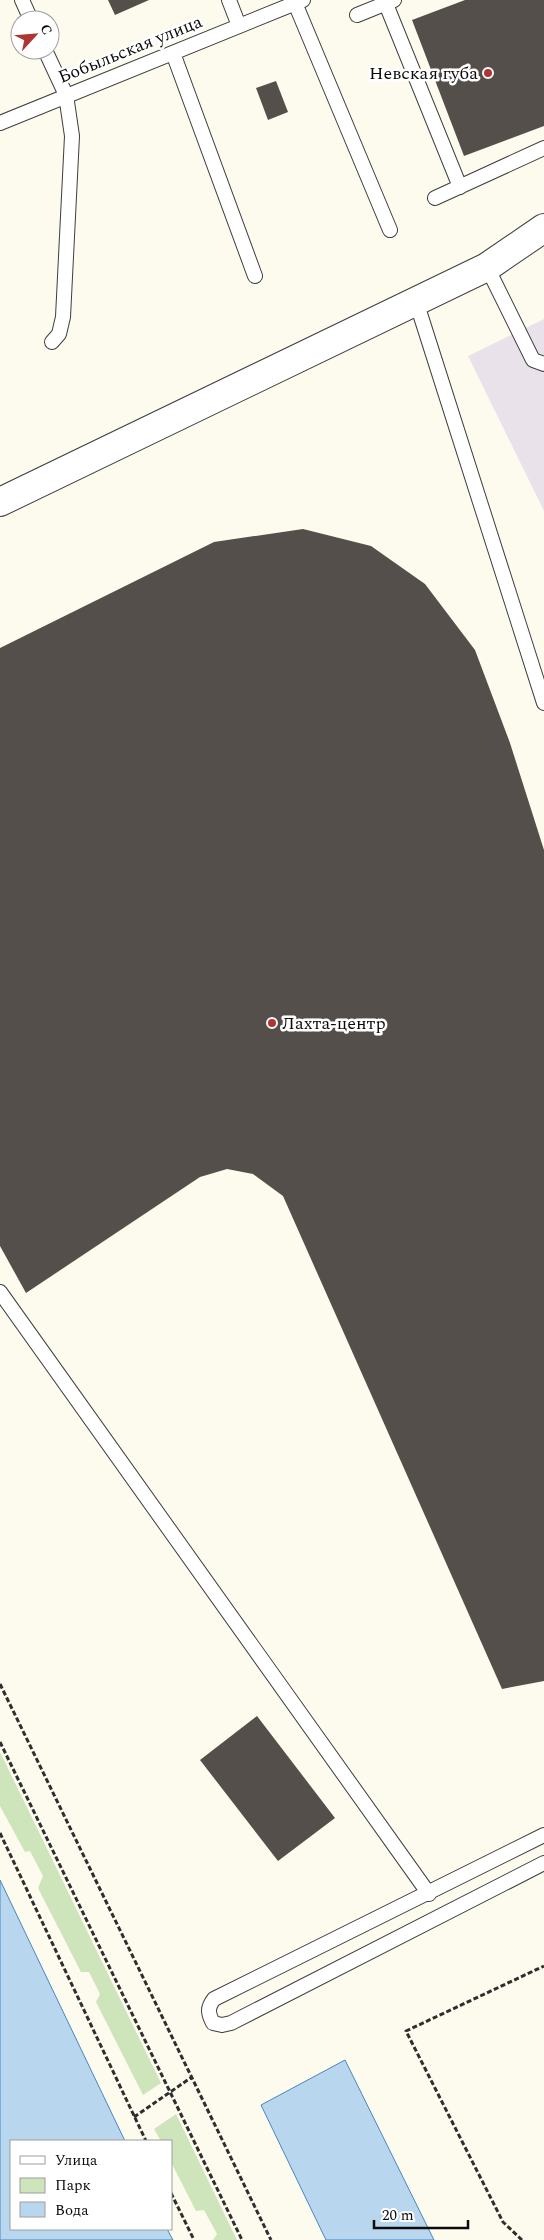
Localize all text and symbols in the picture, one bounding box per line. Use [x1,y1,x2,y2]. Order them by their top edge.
street label: Бобыльская улица [54,8,206,91]
north arrow [10,10,60,60]
text: С [35,20,58,39]
place label: Невская губа [369,60,478,87]
marker: Невская губа [482,67,494,79]
place label: Лахта-центр [282,1010,386,1037]
marker: Лахта-центр [266,1017,278,1029]
legend [10,2140,172,2230]
text: Улица [55,2149,98,2172]
text: Парк [55,2174,91,2197]
scale bar [374,2198,468,2230]
text: Вода [55,2199,89,2222]
text: 20 m [382,2204,414,2227]

